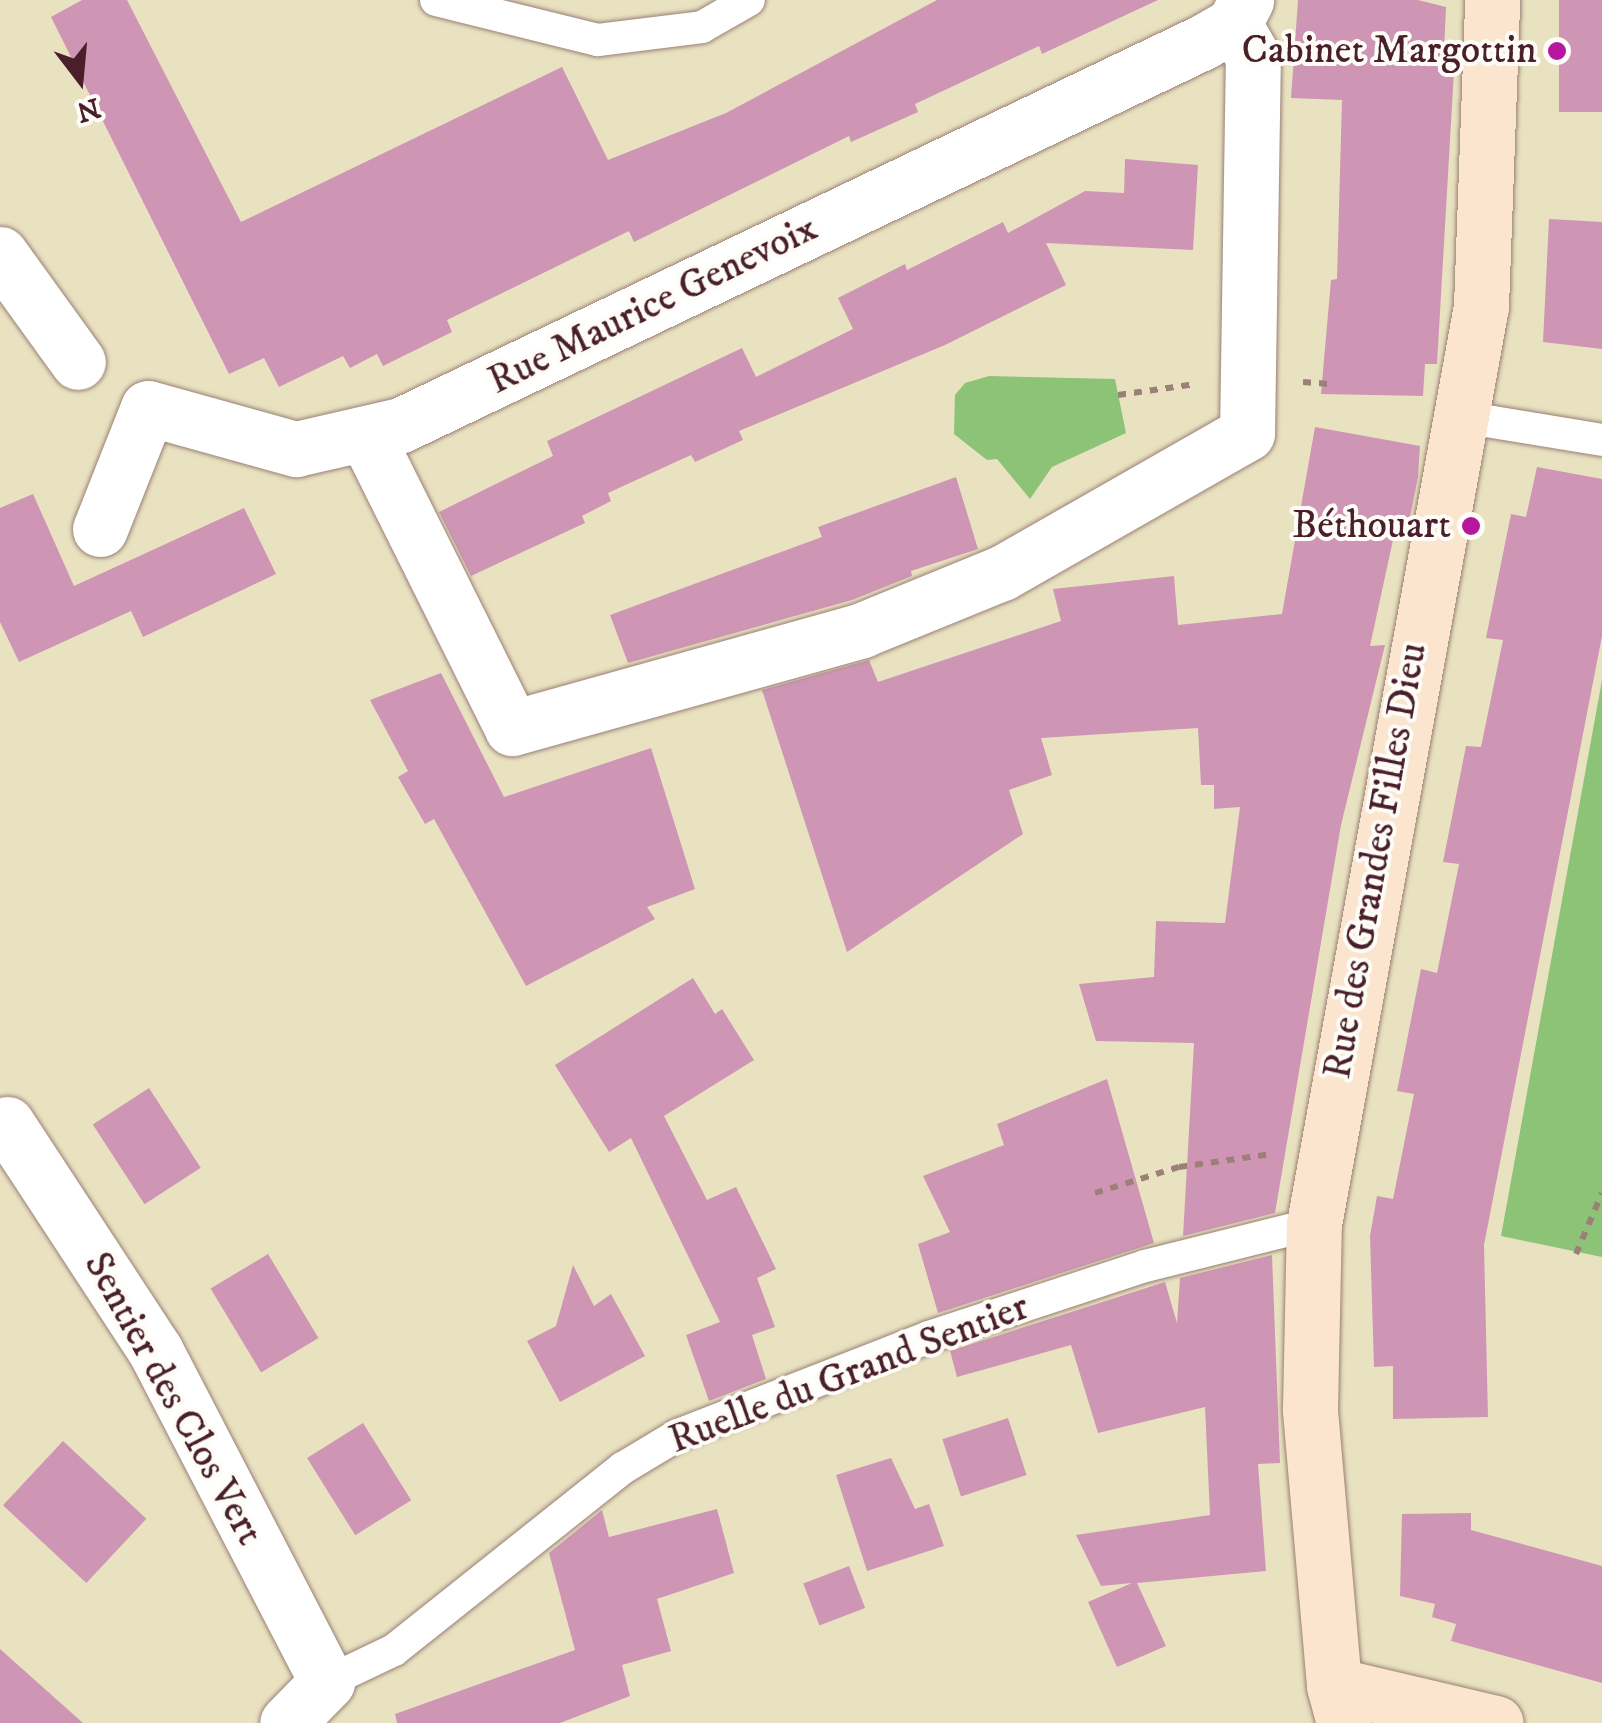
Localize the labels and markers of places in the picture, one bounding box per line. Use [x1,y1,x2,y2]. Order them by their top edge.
place label: Cabinet Margottin [1241,27,1537,75]
marker: Cabinet Margottin [1546,40,1568,62]
place label: Béthouart [1292,502,1451,550]
marker: Béthouart [1460,515,1482,537]

